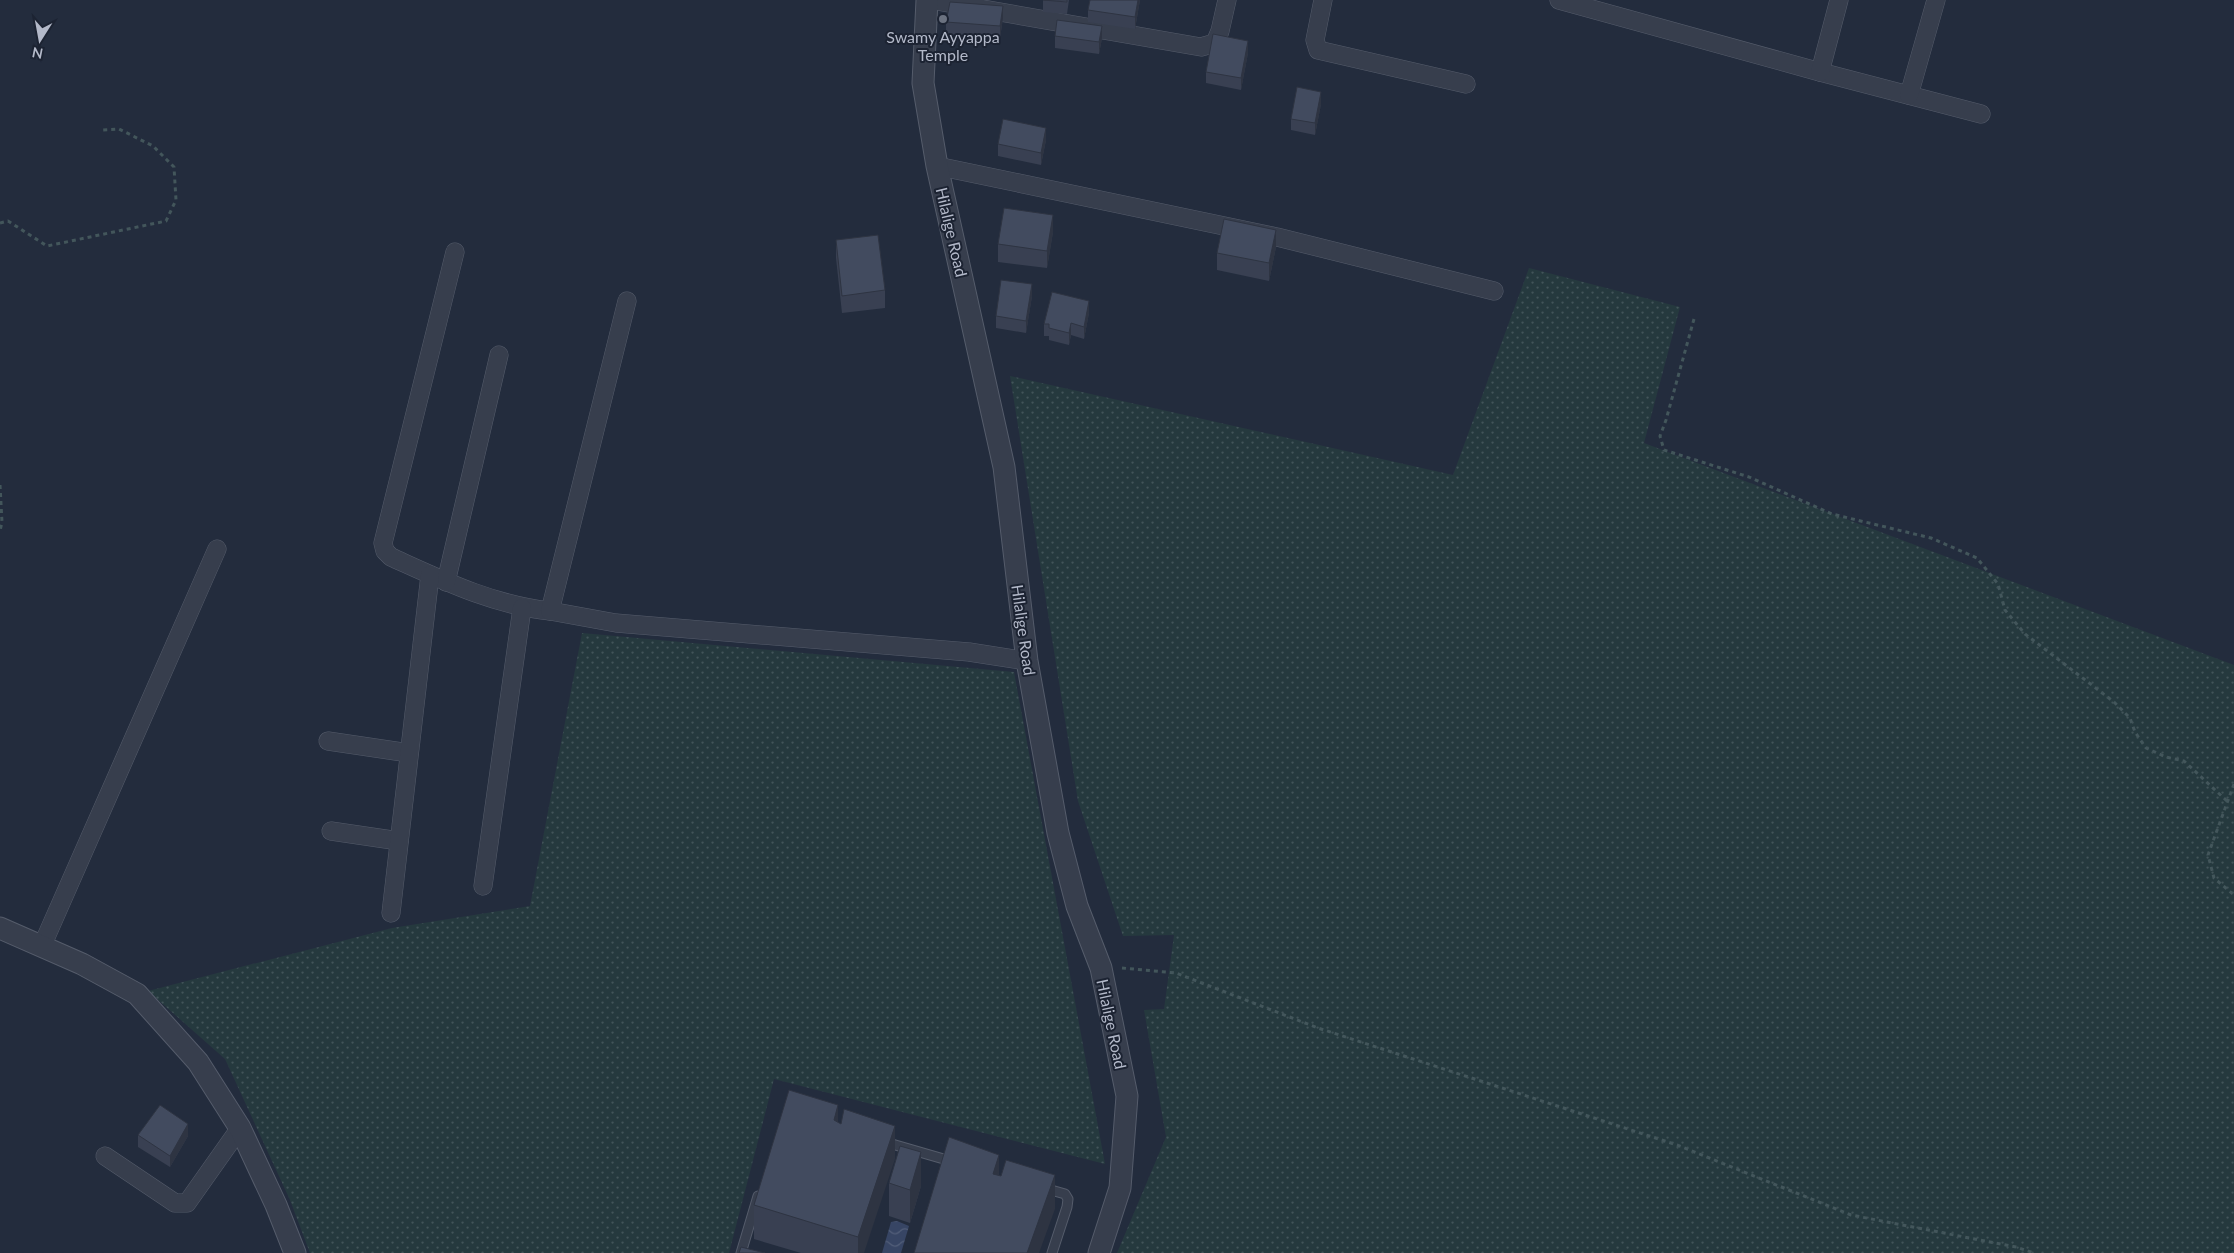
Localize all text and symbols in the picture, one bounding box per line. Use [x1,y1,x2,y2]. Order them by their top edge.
marker: Swamy Ayyappa Temple [937,13,949,25]
north arrow [15,15,65,65]
place label: Swamy Ayyappa Temple [886,27,1000,64]
text: N [31,44,44,63]
street label: Hilalige Road [932,185,972,279]
street label: Hilalige Road [1008,583,1040,677]
street label: Hilalige Road [1093,977,1131,1071]

